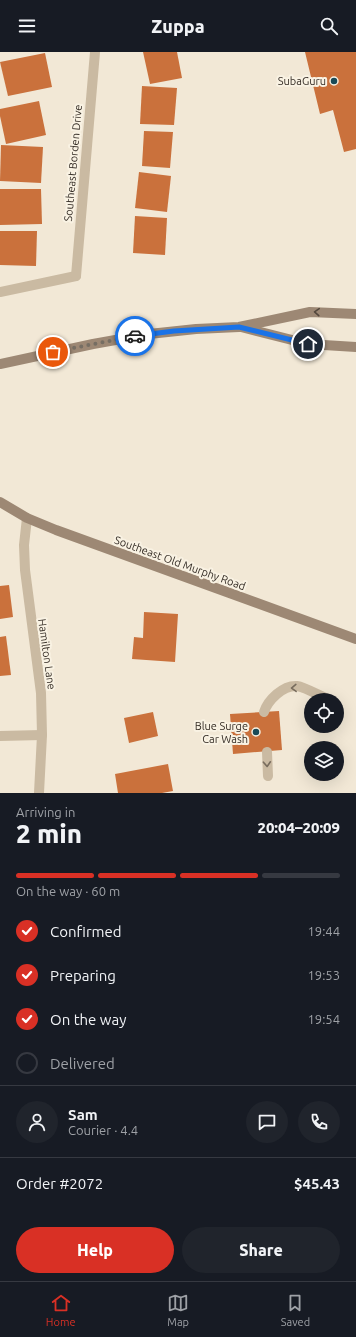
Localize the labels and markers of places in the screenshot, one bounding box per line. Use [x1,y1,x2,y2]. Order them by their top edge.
place label: SubaGuru [278,75,326,87]
marker: SubaGuru [329,76,339,86]
pin [291,327,325,361]
pin [36,335,70,369]
place label: Blue Surge Car Wash [195,720,248,745]
marker: Blue Surge Car Wash [251,727,261,737]

